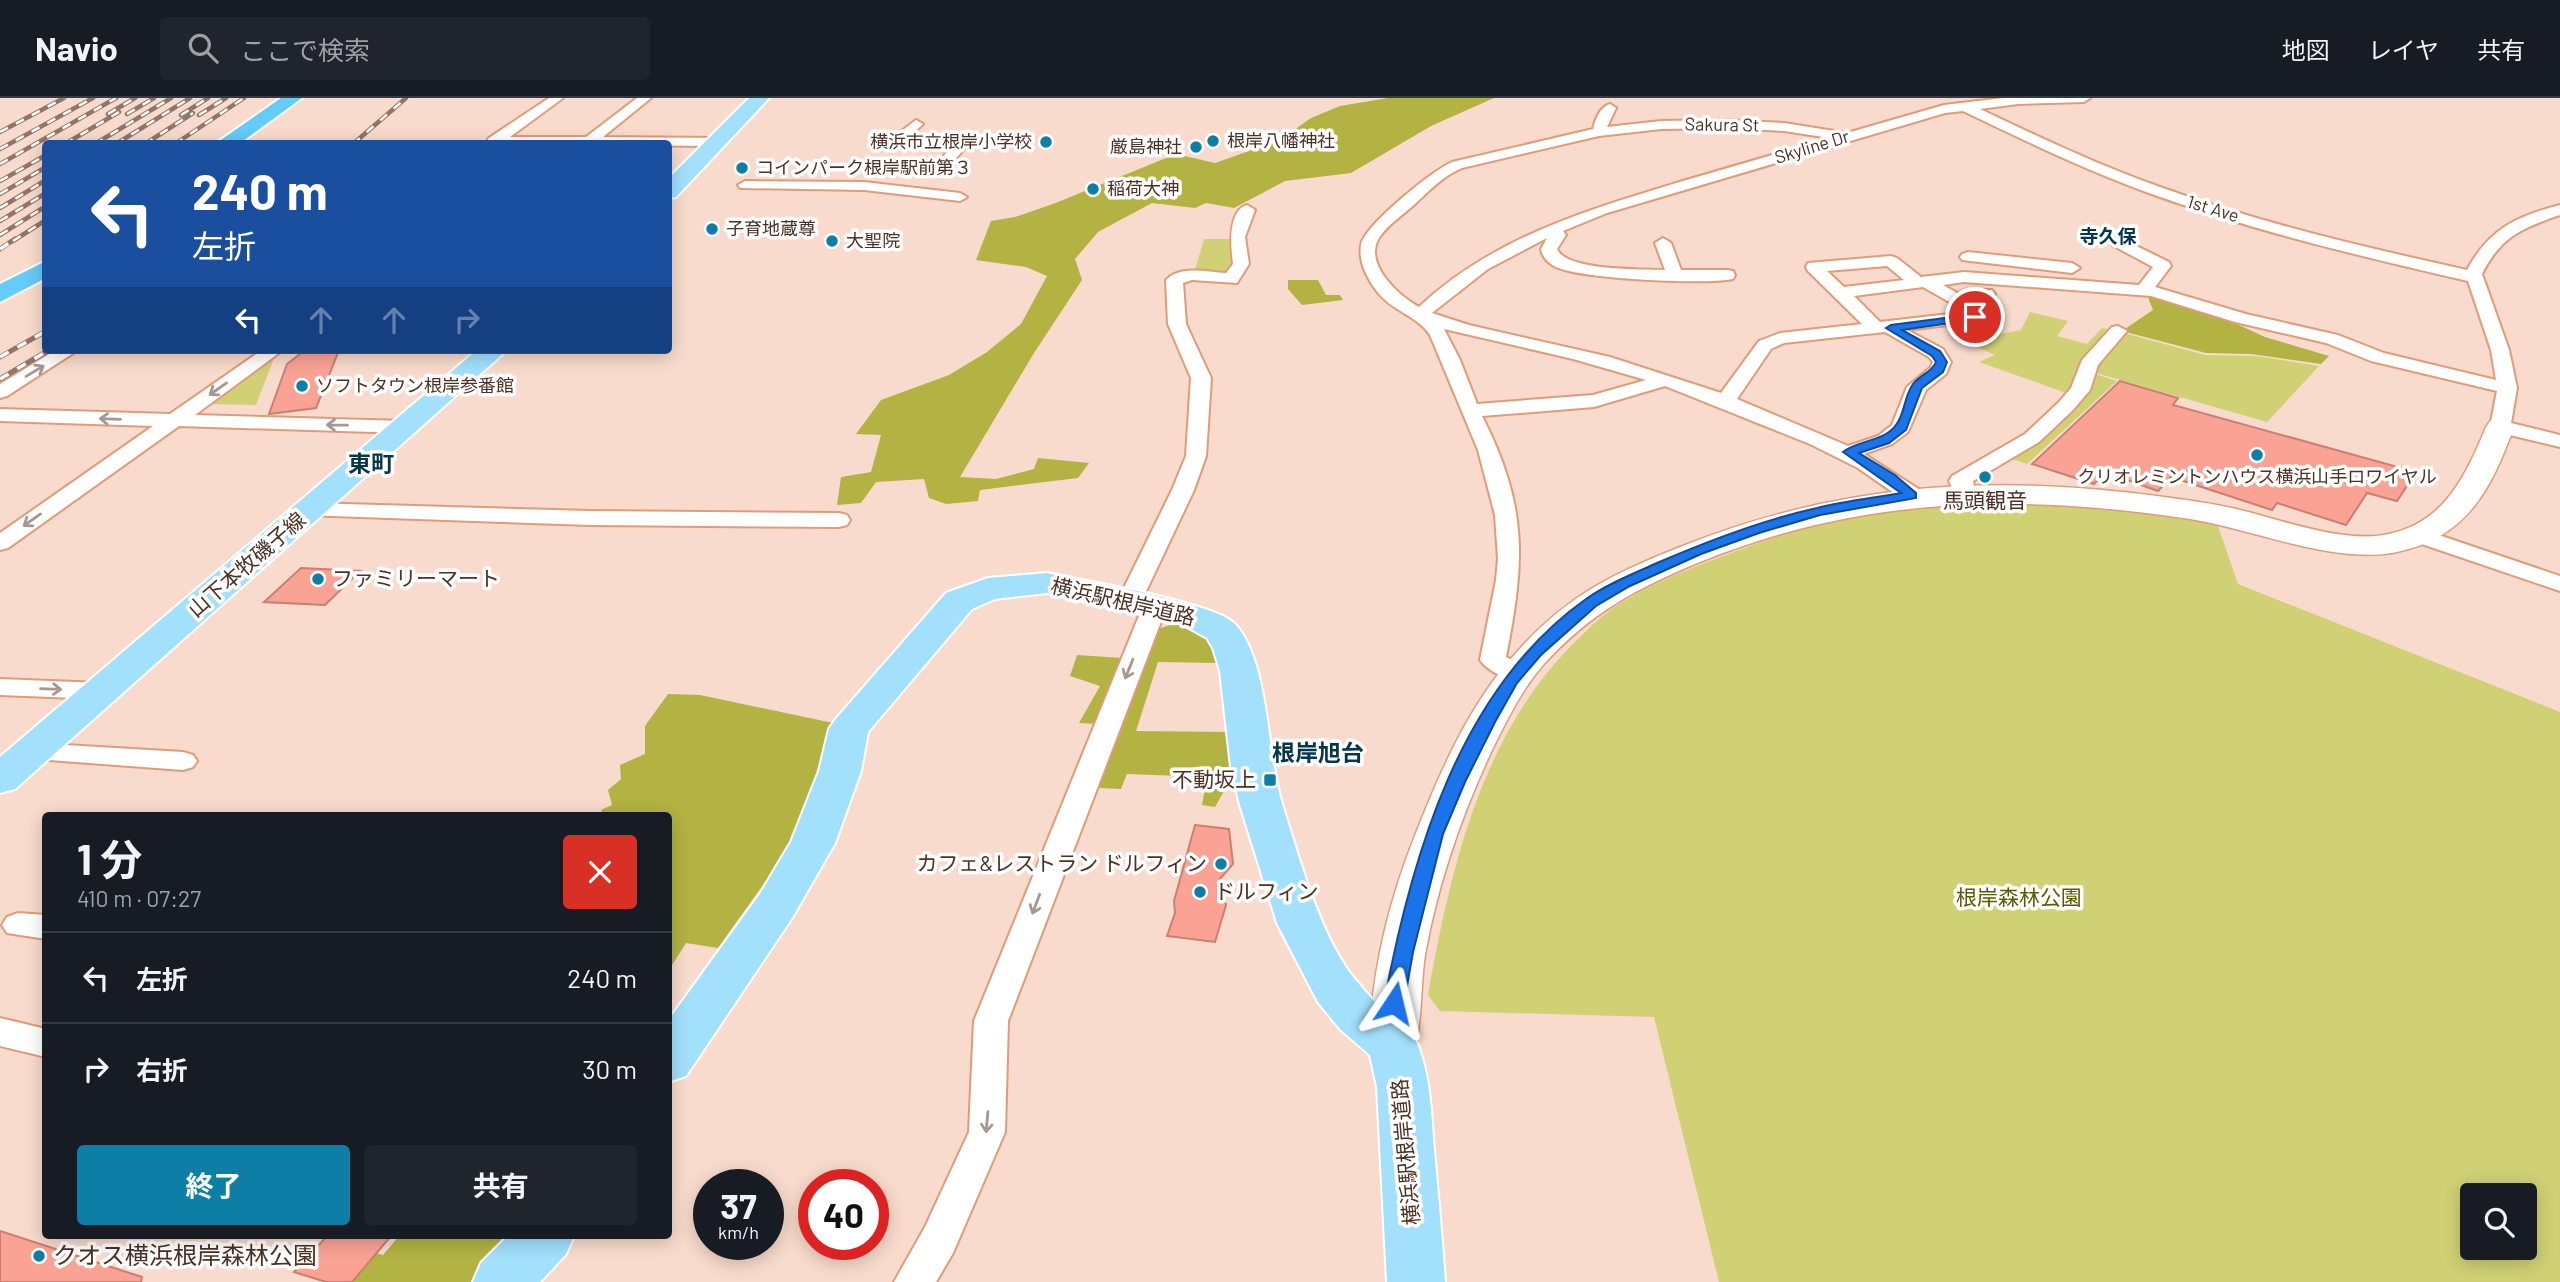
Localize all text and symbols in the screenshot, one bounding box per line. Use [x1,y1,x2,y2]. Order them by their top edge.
search box [160,17,650,80]
text: Navio [35,28,118,68]
icon: search [184,29,222,67]
text: ここで検索 [240,34,370,65]
text: 地図 [2282,35,2330,64]
text: レイヤ [2368,35,2439,64]
text: 共有 [2477,35,2525,64]
street label: Sakura St [1684,112,1760,136]
street label: Skyline Dr [1772,124,1852,168]
place label: 根岸八幡神社 [1227,129,1335,151]
place label: 横浜市立根岸小学校 [870,130,1032,152]
marker: 根岸八幡神社 [1205,133,1221,149]
marker: 横浜市立根岸小学校 [1038,134,1054,150]
place label: 厳島神社 [1110,135,1182,157]
marker: 厳島神社 [1188,139,1204,155]
place label: コインパーク根岸駅前第３ [756,156,972,178]
marker: コインパーク根岸駅前第３ [734,160,750,176]
text: 240 m [192,161,328,220]
icon: left [77,168,168,259]
place label: 稲荷大神 [1107,177,1179,199]
marker: 稲荷大神 [1085,181,1101,197]
street label: 1st Ave [2185,190,2242,226]
place label: 子育地蔵尊 [726,217,816,239]
marker: 子育地蔵尊 [704,221,720,237]
district label: 寺久保 [2079,224,2137,247]
text: 左折 [192,226,256,264]
place label: 大聖院 [846,229,900,251]
marker: 大聖院 [824,233,840,249]
pin [1945,287,2005,347]
icon: arrive [1956,298,1994,336]
icon: left [229,301,267,339]
icon: ahead [302,301,340,339]
icon: ahead [375,301,413,339]
icon: right [448,301,486,339]
one-way arrow [24,364,44,378]
place label: ソフトタウン根岸参番館 [316,374,514,396]
marker: ソフトタウン根岸参番館 [294,378,310,394]
one-way arrow [209,382,228,396]
one-way arrow [98,412,121,425]
one-way arrow [326,419,349,432]
marker: クリオレミントンハウス横浜山手ロワイヤル [2249,447,2265,463]
district label: 東町 [348,449,394,477]
place label: クリオレミントンハウス横浜山手ロワイヤル [2077,465,2437,487]
marker: 馬頭観音 [1977,469,1993,485]
place label: 馬頭観音 [1943,487,2027,512]
street label: 山下本牧磯子線 [182,506,310,622]
one-way arrow [23,513,42,527]
place label: ファミリーマート [332,565,500,590]
marker: ファミリーマート [310,571,326,587]
street label: 横浜駅根岸道路 [1049,572,1198,629]
one-way arrow [1122,658,1135,680]
one-way arrow [39,683,62,696]
district label: 根岸旭台 [1272,738,1364,766]
place label: 不動坂上 [1172,766,1256,791]
marker: 不動坂上 [1262,772,1278,788]
text: 1 分 [77,833,142,883]
button: close [563,835,637,909]
place label: カフェ&レストラン ドルフィン [916,850,1207,875]
marker: カフェ&レストラン ドルフィン [1213,856,1229,872]
place label: ドルフィン [1214,878,1319,903]
text: 410 m · 07:27 [77,884,201,912]
marker: ドルフィン [1192,884,1208,900]
park label: 根岸森林公園 [1956,884,2082,909]
one-way arrow [1029,892,1042,914]
icon: left [77,959,115,997]
text: 240 m [567,962,637,993]
text: 左折 [136,963,188,994]
position arrow [1357,966,1431,1040]
icon: right [77,1050,115,1088]
text: 30 m [582,1053,637,1084]
text: 右折 [136,1054,188,1085]
street label: 横浜駅根岸道路 [1386,1078,1423,1226]
one-way arrow [980,1111,993,1133]
button: 終了 [77,1145,350,1225]
button: 共有 [364,1145,637,1225]
speed limit sign: 40 [798,1169,889,1260]
map controls [2460,1183,2537,1260]
button: search [2460,1183,2537,1260]
text: 37 [720,1184,757,1226]
text: km/h [718,1221,759,1243]
place label: クオス横浜根岸森林公園 [53,1240,317,1269]
marker: クオス横浜根岸森林公園 [31,1248,47,1264]

